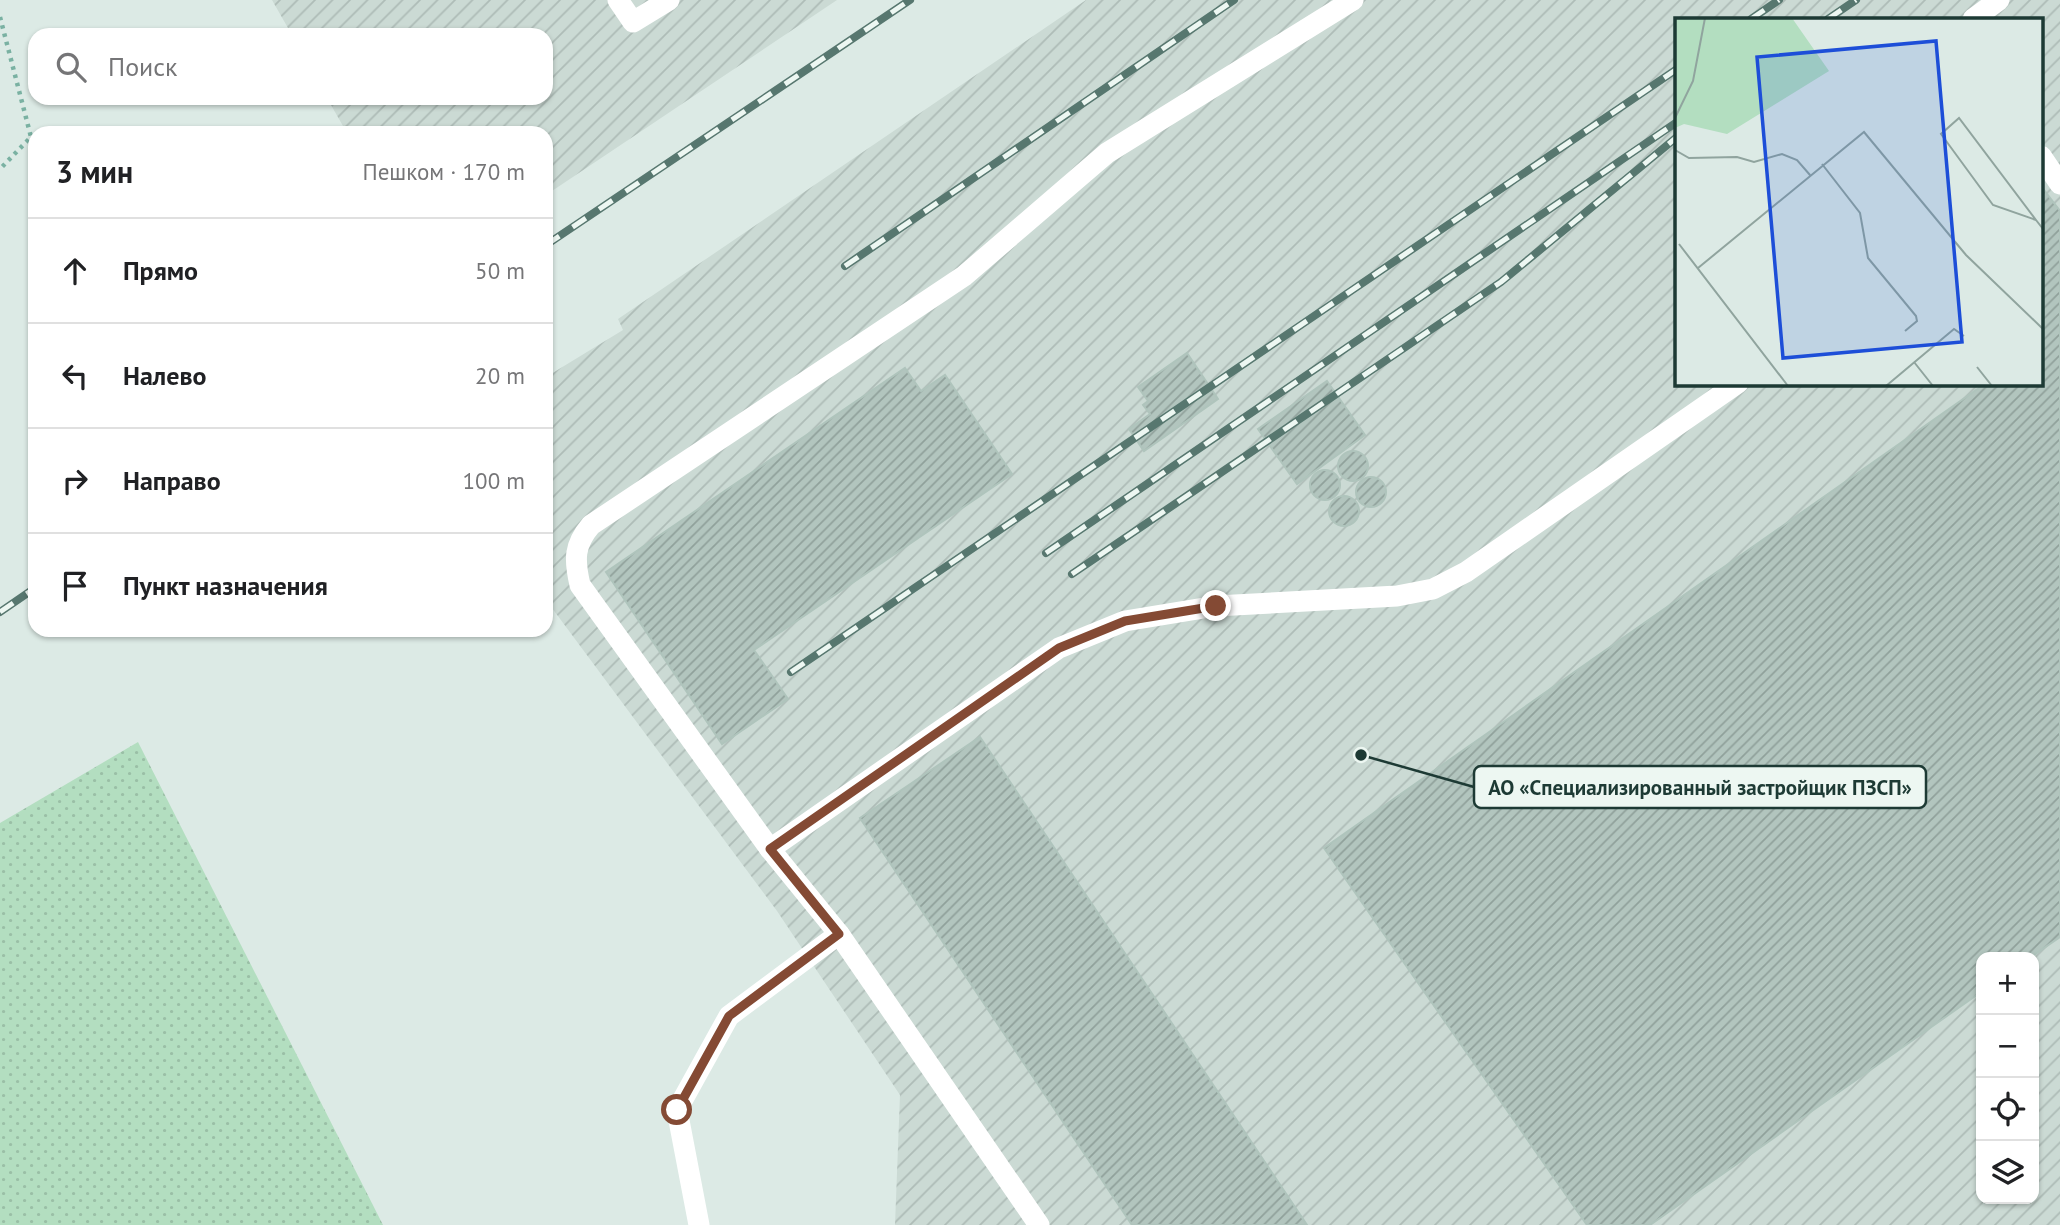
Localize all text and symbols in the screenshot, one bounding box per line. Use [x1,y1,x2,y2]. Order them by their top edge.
inset map [1675,18,2042,385]
search box [28,28,553,105]
icon: search [52,48,90,86]
text: Поиск [108,50,177,83]
text: 3 мин [56,152,133,191]
text: Пешком · 170 m [362,157,525,186]
icon: ahead [56,252,94,290]
text: Прямо [123,254,198,287]
text: 50 m [475,256,525,285]
icon: left [56,357,94,395]
text: Налево [123,359,207,392]
text: 20 m [475,361,525,390]
icon: right [56,462,94,500]
text: Направо [123,464,221,497]
text: 100 m [463,466,525,495]
icon: arrive [56,567,94,605]
text: Пункт назначения [123,569,328,602]
route end [1200,590,1231,621]
callout: АО «Специализированный застройщик ПЗСП» [1474,766,1926,808]
text: АО «Специализированный застройщик ПЗСП» [1488,774,1912,801]
map controls [1976,952,2039,1204]
button: + [1976,952,2039,1015]
button: − [1976,1015,2039,1078]
button: locate [1976,1078,2039,1141]
route start [661,1094,692,1125]
button: layers [1976,1141,2039,1204]

